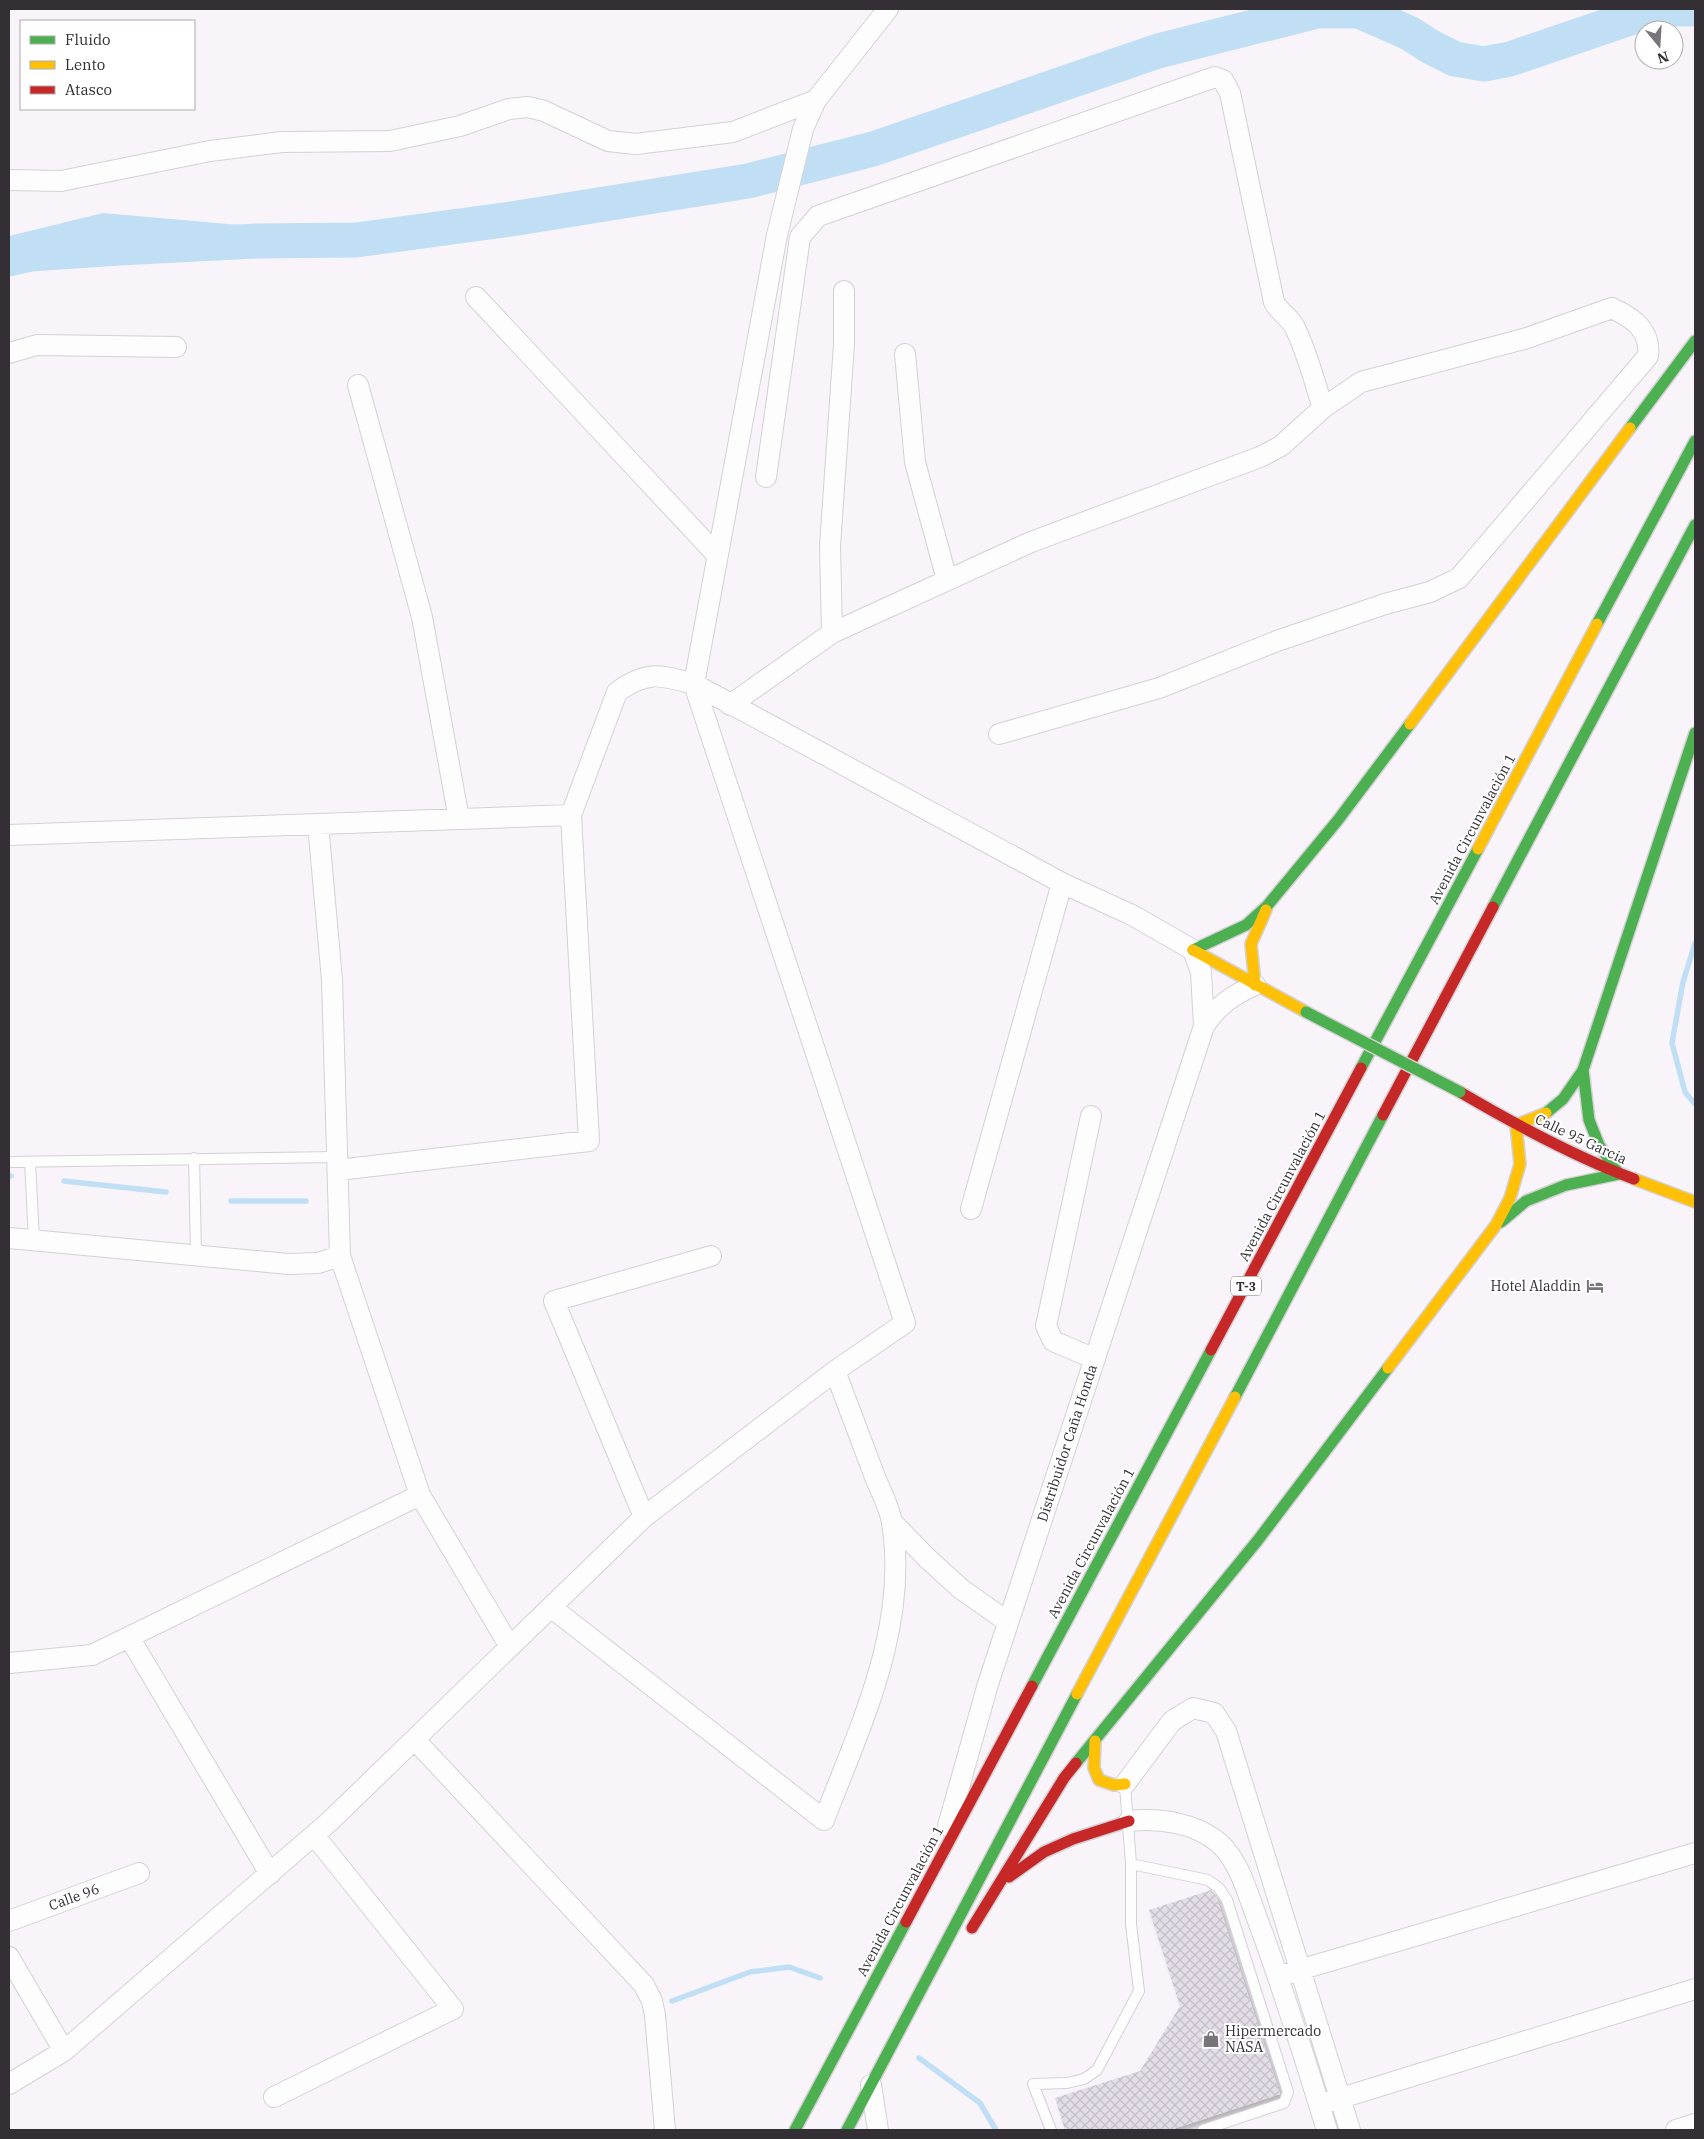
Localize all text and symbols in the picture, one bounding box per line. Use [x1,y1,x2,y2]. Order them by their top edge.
legend [20,20,195,110]
north arrow [1634,20,1684,70]
text: Fluido [65,30,110,49]
text: N [1655,47,1671,68]
text: Lento [65,55,105,74]
text: Atasco [65,80,112,99]
street label: Avenida Circunvalación 1 [1425,751,1519,907]
street label: Avenida Circunvalación 1 [1235,1108,1329,1264]
street label: Calle 95 Garcia [1532,1110,1630,1168]
road number: T-3 [1231,1276,1261,1295]
hotel icon: Hotel Aladdin [1585,1276,1605,1296]
place label: Hotel Aladdin [1491,1277,1581,1295]
street label: Distribuidor Caña Honda [1033,1362,1101,1524]
street label: Avenida Circunvalación 1 [1044,1465,1138,1621]
street label: Avenida Circunvalación 1 [853,1823,947,1979]
street label: Calle 96 [46,1880,102,1914]
place label: Hipermercado NASA [1225,2022,1321,2056]
shop icon: Hipermercado NASA [1201,2029,1221,2049]

